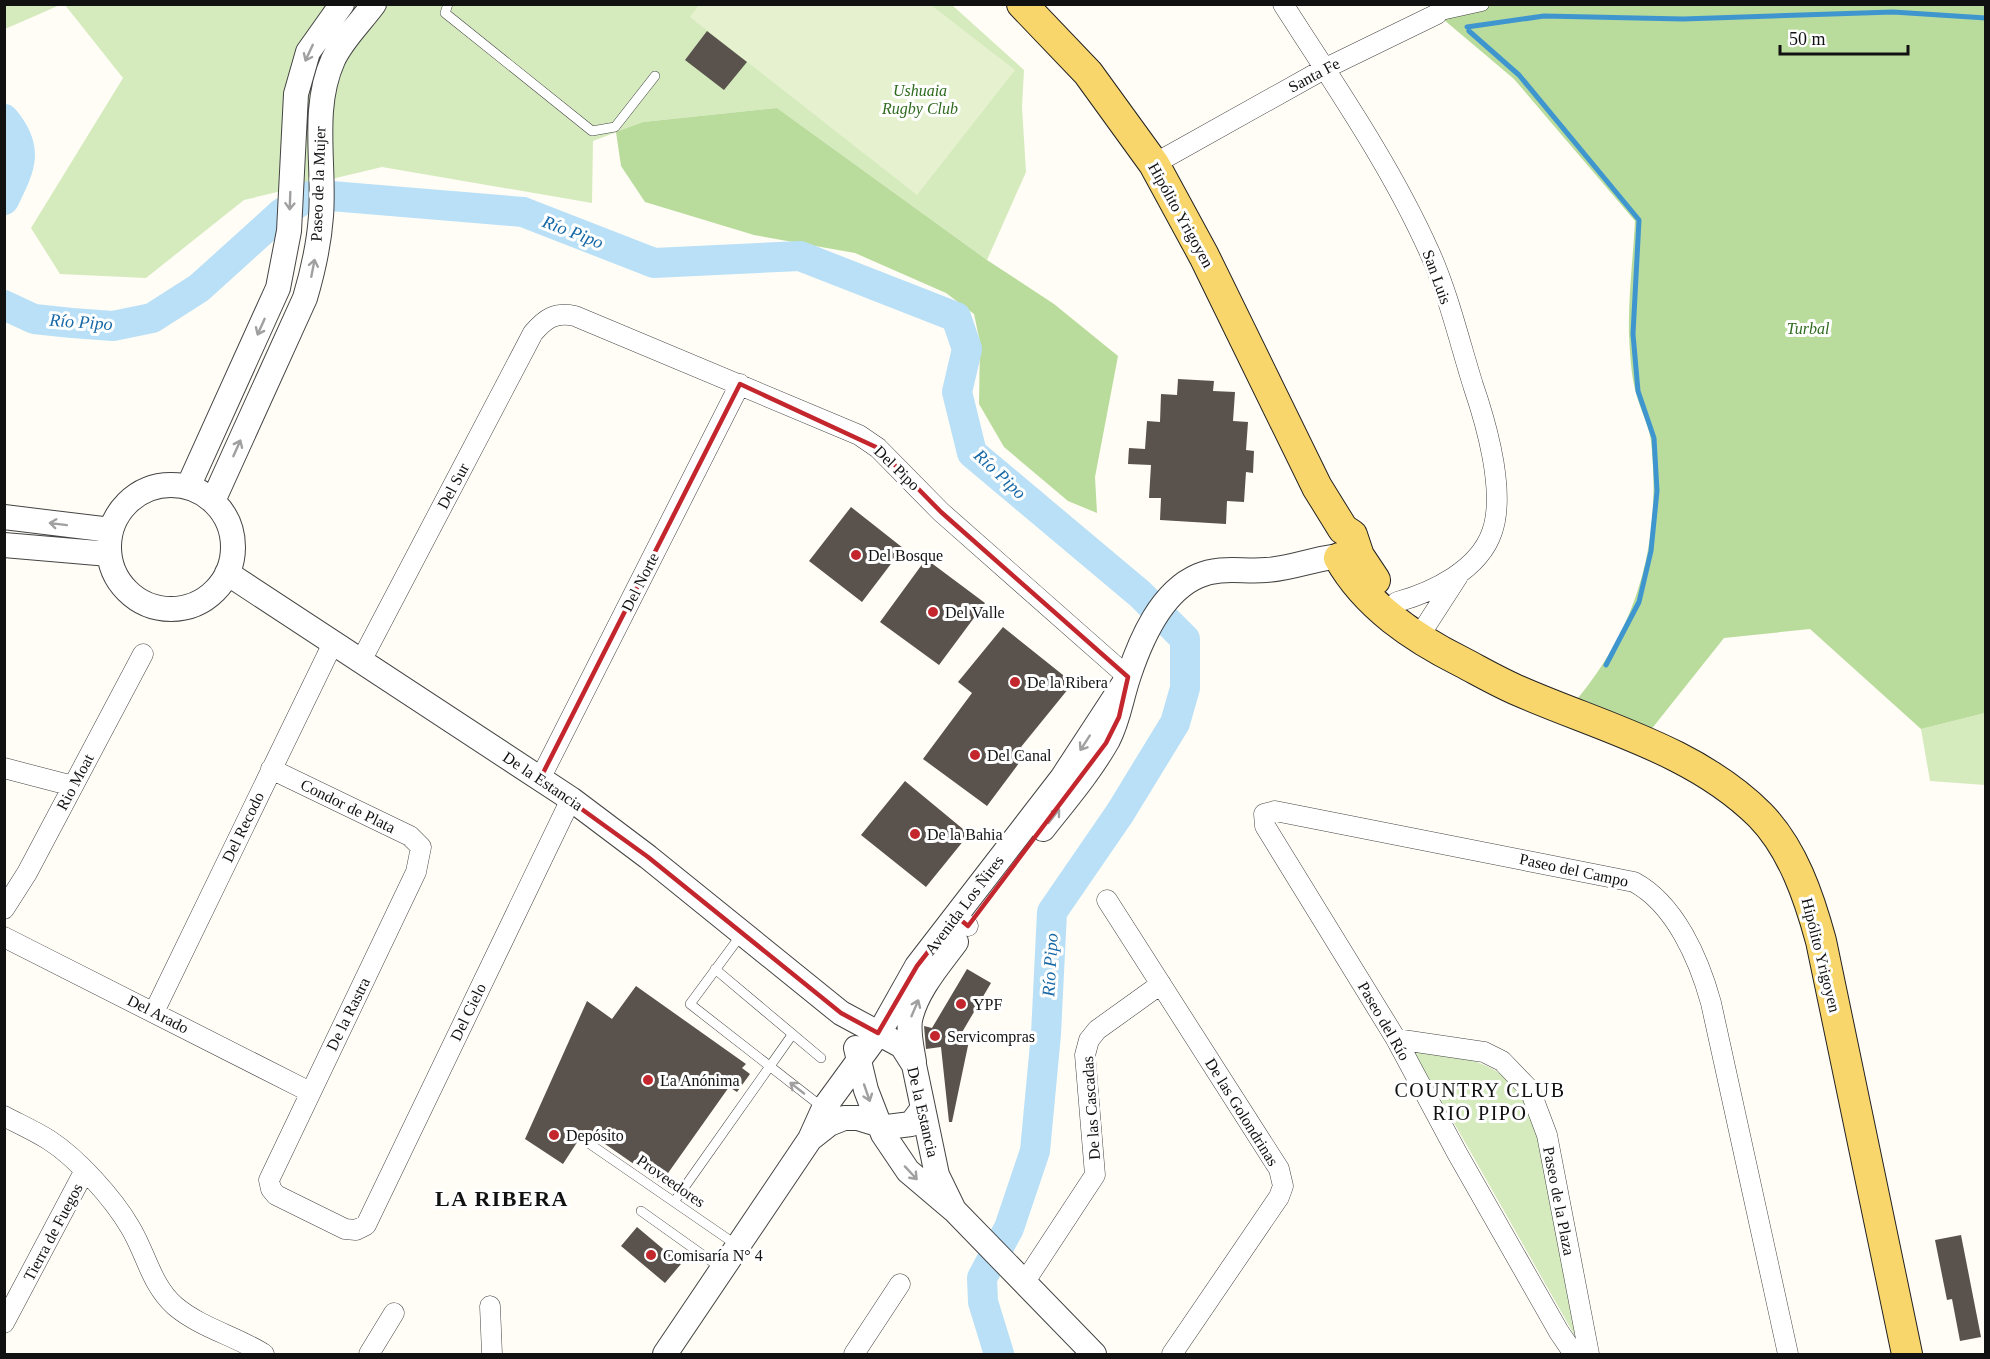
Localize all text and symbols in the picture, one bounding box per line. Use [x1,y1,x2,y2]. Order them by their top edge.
scale bar [1780,18,1908,56]
text: 50 m [1789,29,1826,49]
one-way arrow [302,43,314,61]
street label: Santa Fe [1285,54,1343,96]
park label: Ushuaia Rugby Club [881,82,958,118]
street label: Paseo de la Mujer [307,126,330,242]
street label: Hipólito Yrigoyen [1144,160,1217,271]
one-way arrow [285,191,296,211]
water label: Río Pipo [539,211,606,253]
street label: San Luis [1419,248,1455,306]
one-way arrow [308,259,319,279]
water label: Río Pipo [48,310,113,334]
one-way arrow [255,317,266,335]
park label: Turbal [1787,320,1830,337]
one-way arrow [232,439,244,457]
street label: Del Pipo [870,442,923,494]
water label: Río Pipo [969,444,1030,503]
street label: Del Sur [434,460,472,512]
one-way arrow [48,518,68,529]
place label: Del Bosque [868,547,943,565]
marker: Del Bosque [849,548,863,562]
street label: Del Norte [618,550,662,614]
place label: Del Valle [945,604,1005,621]
marker: Del Valle [926,605,940,619]
place label: De la Ribera [1027,674,1108,691]
marker: De la Ribera [1008,675,1022,689]
one-way arrow [1078,734,1090,751]
place label: Del Canal [987,747,1052,764]
street label: De la Estancia [500,748,586,814]
marker: Del Canal [968,748,982,762]
street label: Rio Moat [53,751,97,813]
street label: Condor de Plata [298,776,398,836]
street label: Del Recodo [219,789,267,865]
one-way arrow [1047,808,1060,824]
place label: De la Bahia [927,826,1003,843]
marker: De la Bahia [908,827,922,841]
street label: Paseo del Campo [1518,850,1630,891]
street label: Avenida Los Ñires [921,852,1007,958]
street label: Hipólito Yrigoyen [1798,896,1843,1014]
water label: Río Pipo [1038,933,1062,998]
street label: De la Rastra [323,975,373,1053]
street label: Paseo del Río [1355,979,1413,1063]
street label: Del Cielo [447,981,489,1043]
street label: Del Arado [125,991,191,1037]
place label: YPF [973,996,1002,1013]
marker: YPF [954,997,968,1011]
one-way arrow [910,999,921,1017]
place label: Servicompras [947,1028,1035,1046]
marker: Servicompras [928,1029,942,1043]
street label: De las Golondrinas [1202,1055,1282,1169]
street label: De las Cascadas [1079,1056,1103,1160]
street label: De la Estancia [904,1065,942,1159]
place label: La Anónima [660,1072,740,1089]
marker: La Anónima [641,1073,655,1087]
district label: COUNTRY CLUB RIO PIPO [1394,1079,1566,1124]
one-way arrow [789,1082,805,1095]
one-way arrow [863,1083,874,1102]
place label: Depósito [566,1127,624,1145]
marker: Depósito [547,1128,561,1142]
street label: Paseo de la Plaza [1540,1145,1578,1257]
street label: Proveedores [634,1151,708,1211]
one-way arrow [904,1165,918,1180]
street label: Tierra de Fuegos [20,1180,87,1284]
district label: LA RIBERA [435,1186,569,1211]
place label: Comisaría N° 4 [663,1247,763,1264]
marker: Comisaría N° 4 [644,1248,658,1262]

